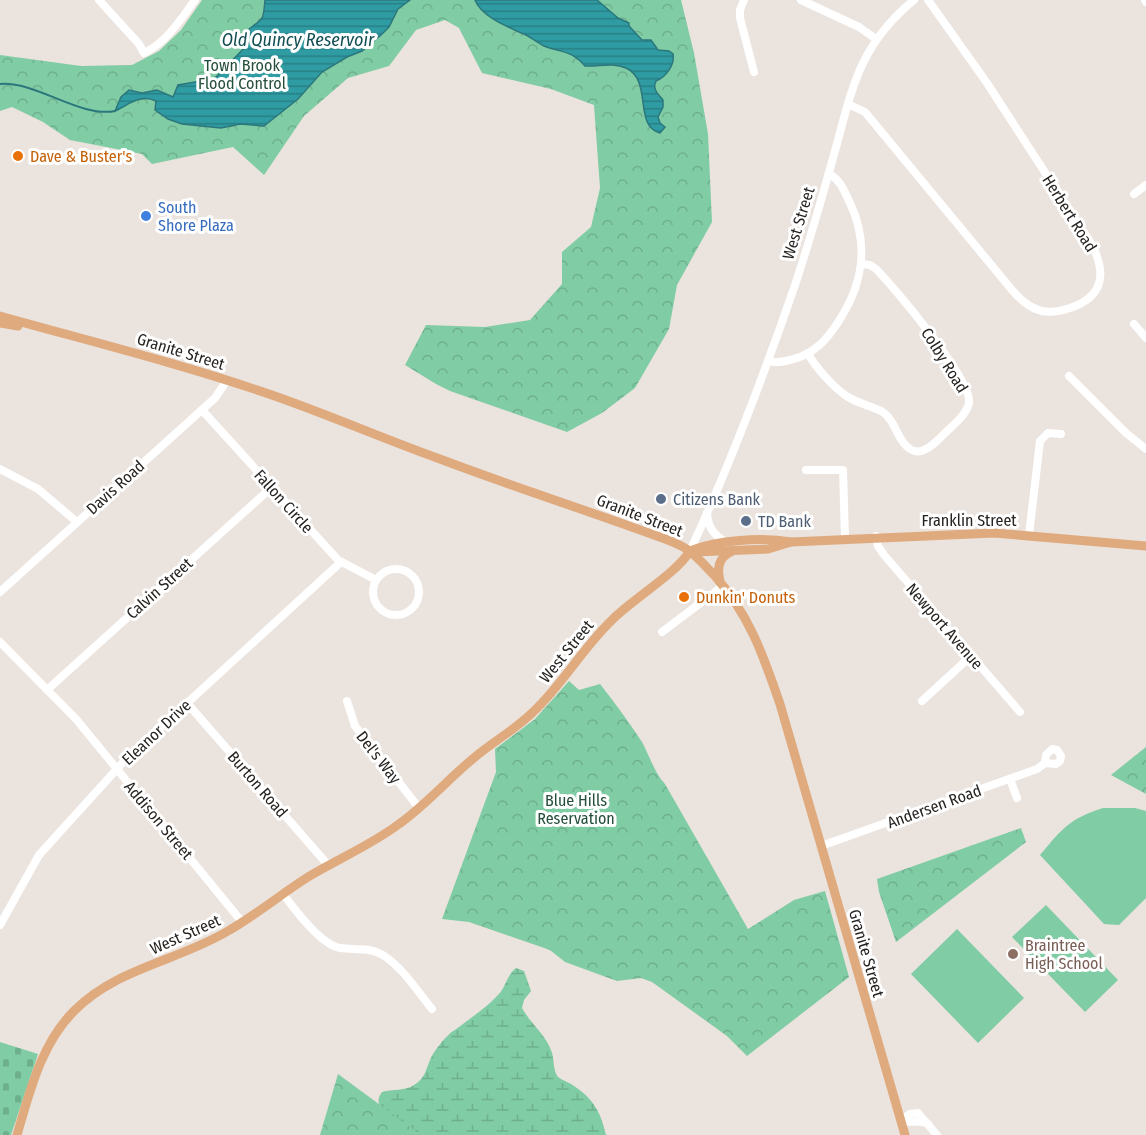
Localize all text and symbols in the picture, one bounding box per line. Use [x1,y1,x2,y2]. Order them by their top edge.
water label: Old Quincy Reservoir [222,29,375,51]
park label: Town Brook Flood Control [198,56,286,93]
place label: Dave & Buster's [30,147,132,166]
marker: Dave & Buster's [11,149,25,163]
street label: Herbert Road [1038,171,1101,255]
street label: West Street [778,184,819,262]
place label: South Shore Plaza [158,198,234,235]
marker: South Shore Plaza [139,209,153,223]
street label: Colby Road [917,324,972,396]
street label: Granite Street [135,329,228,374]
street label: Davis Road [82,456,148,518]
street label: Fallon Circle [250,466,317,537]
street label: Granite Street [594,490,686,541]
place label: Citizens Bank [673,490,761,509]
marker: Citizens Bank [654,492,668,506]
street label: Franklin Street [921,511,1017,530]
place label: TD Bank [758,512,811,531]
marker: TD Bank [739,514,753,528]
street label: Calvin Street [122,553,197,623]
street label: Newport Avenue [902,579,987,673]
place label: Dunkin' Donuts [696,588,796,607]
marker: Dunkin' Donuts [677,590,691,604]
street label: West Street [535,616,598,686]
street label: Eleanor Drive [118,696,195,769]
street label: Del's Way [352,727,405,788]
street label: Burton Road [224,747,292,821]
street label: Addison Street [120,777,197,864]
street label: Andersen Road [885,781,984,832]
park label: Blue Hills Reservation [537,791,615,828]
street label: Granite Street [845,907,888,1000]
street label: West Street [147,910,224,958]
place label: Braintree High School [1025,936,1103,973]
marker: Braintree High School [1006,947,1020,961]

